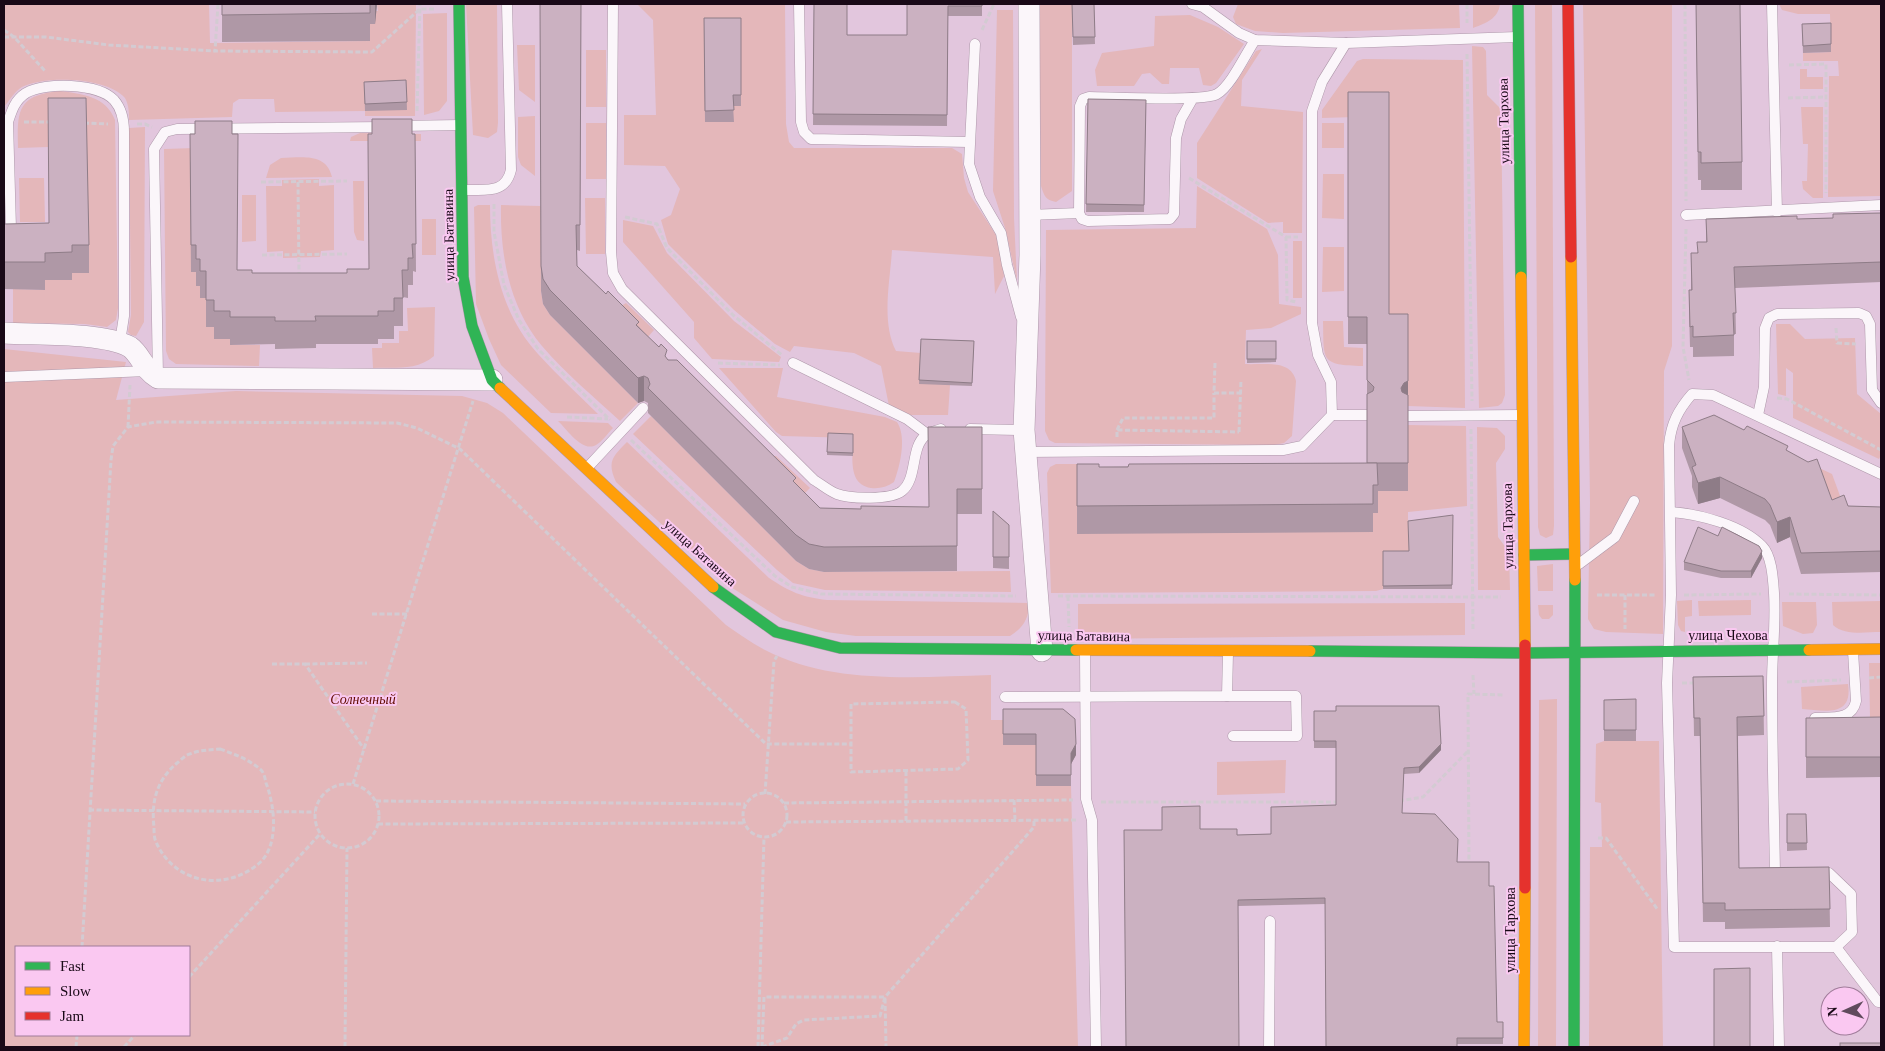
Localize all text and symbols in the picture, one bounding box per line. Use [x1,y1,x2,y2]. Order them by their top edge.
street label: улица Тархова [1496,77,1512,164]
street label: улица Батавина [441,188,457,281]
street label: улица Тархова [1500,482,1516,569]
street label: улица Батавина [661,517,740,590]
street label: улица Батавина [1038,628,1131,644]
street label: улица Чехова [1688,628,1768,643]
park label: Солнечный [330,692,396,707]
street label: улица Тархова [1503,886,1518,973]
legend [15,946,190,1036]
text: Fast [60,958,86,974]
text: Slow [60,983,91,999]
north arrow [1820,986,1870,1036]
text: N [1825,1006,1840,1017]
text: Jam [60,1008,84,1024]

